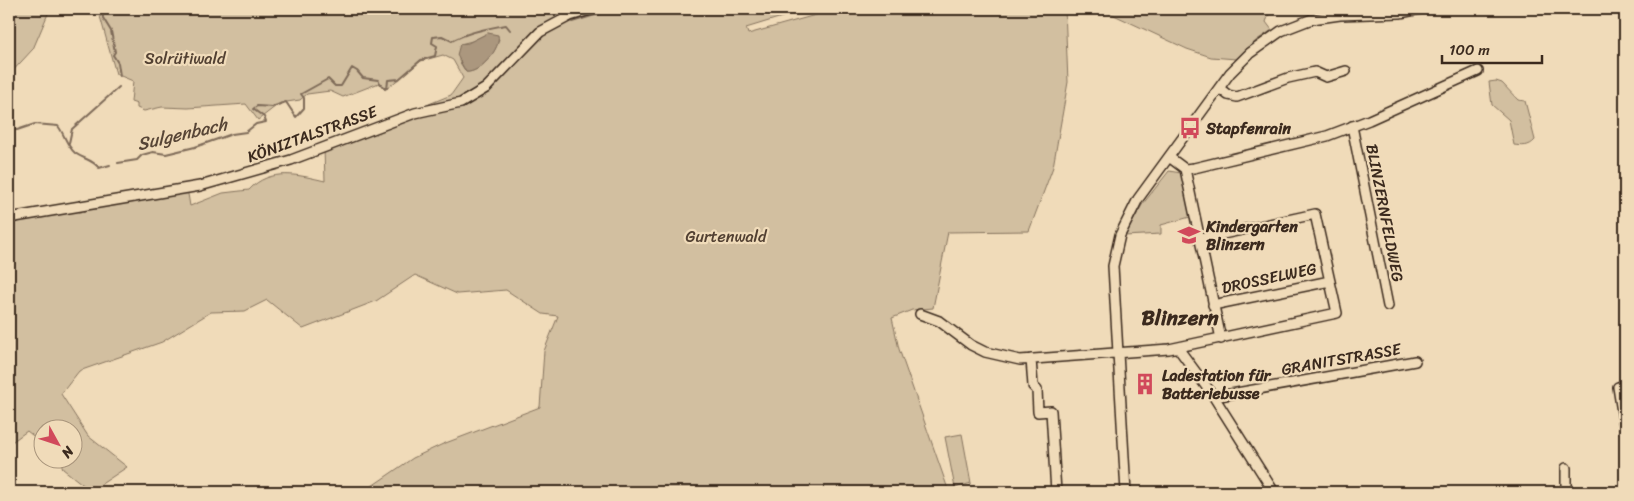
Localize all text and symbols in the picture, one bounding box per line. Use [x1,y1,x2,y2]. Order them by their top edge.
scale bar [1442,32,1542,64]
text: 100 m [1449,37,1490,63]
park label: Solrütiwald [145,44,227,73]
street label: KÖNIZTALSTRASSE [243,97,382,171]
water label: Sulgenbach [134,108,232,160]
place label: Stapfenrain [1205,114,1291,143]
bus stop icon: Stapfenrain [1177,115,1203,141]
street label: BLINZERNFELDWEG [1357,141,1413,285]
place label: Kindergarten Blinzern [1205,212,1298,259]
park label: Gurtenwald [685,222,768,251]
school or university icon: Kindergarten Blinzern [1176,222,1202,248]
street label: DROSSELWEG [1219,254,1319,302]
district label: Blinzern [1141,299,1219,337]
street label: GRANITSTRASSE [1279,334,1404,384]
place label: Ladestation für Batteriebusse [1162,361,1272,408]
building icon: Ladestation für Batteriebusse [1132,371,1158,397]
north arrow [32,418,82,468]
text: N [55,440,81,464]

